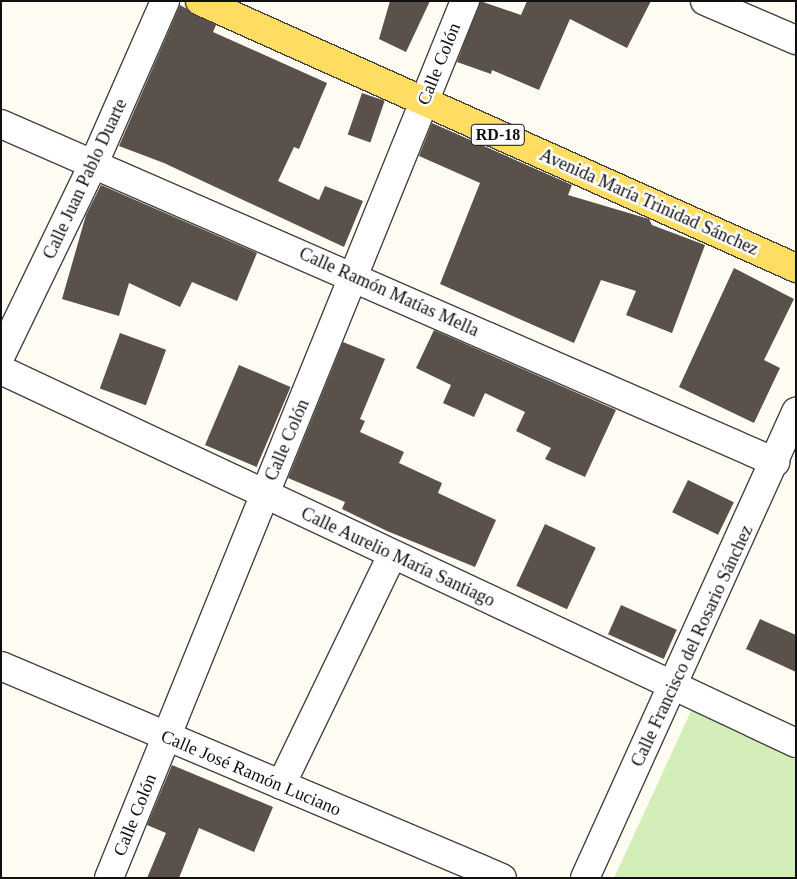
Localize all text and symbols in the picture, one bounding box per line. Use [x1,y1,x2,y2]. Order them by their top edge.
street label: Calle Colón [413,20,465,108]
street label: Calle Juan Pablo Duarte [38,95,132,263]
road number: RD-18 [470,122,526,148]
street label: Avenida María Trinidad Sánchez [536,144,762,260]
street label: Calle Ramón Matías Mella [296,243,482,341]
street label: Calle Colón [260,396,314,484]
street label: Calle Aurelio María Santiago [297,502,499,612]
street label: Calle Francisco del Rosario Sánchez [626,522,758,770]
street label: Calle José Ramón Luciano [158,725,344,821]
street label: Calle Colón [109,771,161,859]

